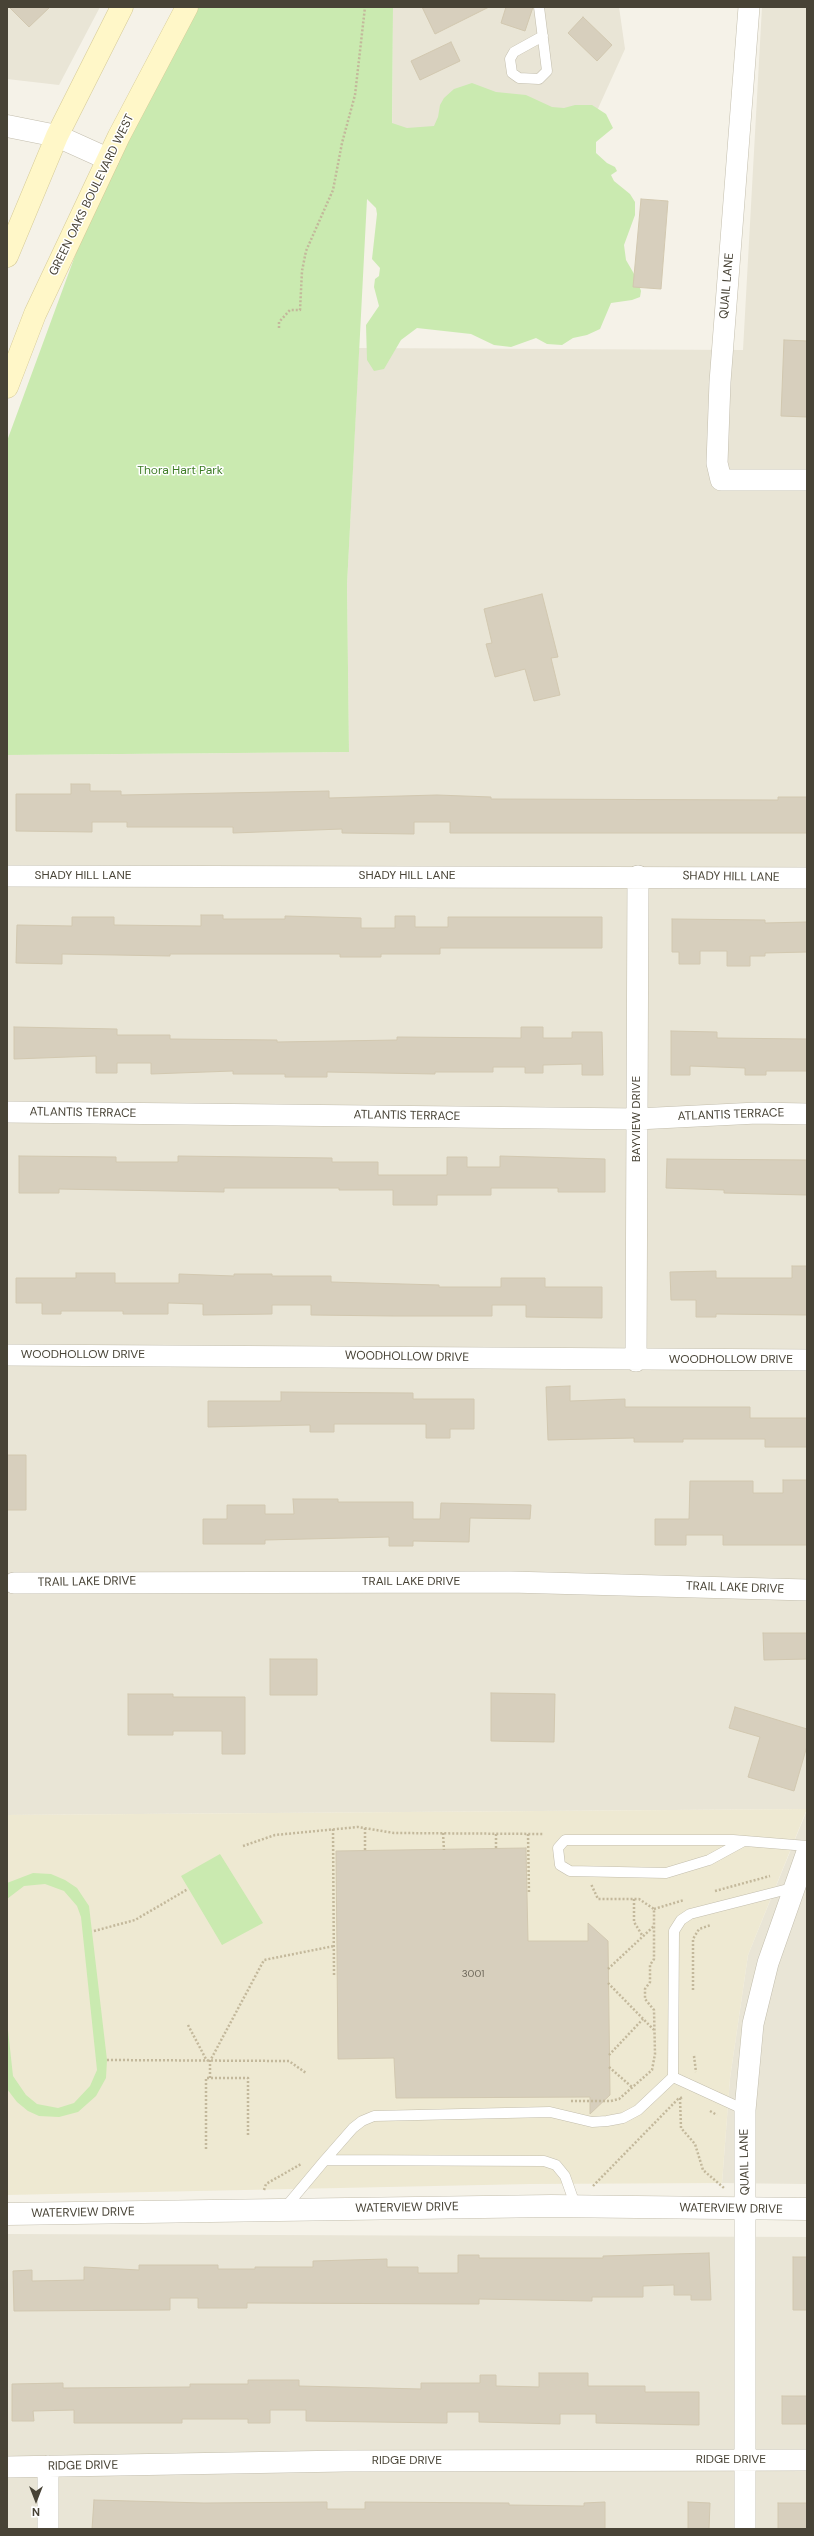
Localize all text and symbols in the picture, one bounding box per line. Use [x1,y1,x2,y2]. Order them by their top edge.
street label: GREEN OAKS BOULEVARD WEST [47,112,137,278]
street label: QUAIL LANE [717,252,737,320]
park label: Thora Hart Park [137,464,223,478]
street label: SHADY HILL LANE [34,869,132,883]
street label: SHADY HILL LANE [358,869,456,883]
street label: SHADY HILL LANE [682,869,780,885]
street label: BAYVIEW DRIVE [630,1076,644,1162]
street label: ATLANTIS TERRACE [30,1105,136,1121]
street label: ATLANTIS TERRACE [677,1106,785,1124]
street label: ATLANTIS TERRACE [354,1108,460,1124]
street label: WOODHOLLOW DRIVE [21,1348,145,1362]
street label: WOODHOLLOW DRIVE [345,1349,469,1365]
street label: WOODHOLLOW DRIVE [669,1353,793,1367]
street label: TRAIL LAKE DRIVE [38,1574,136,1590]
street label: TRAIL LAKE DRIVE [362,1575,460,1589]
street label: TRAIL LAKE DRIVE [686,1579,784,1597]
house number: 3001 [462,1968,484,1980]
street label: QUAIL LANE [737,2129,753,2195]
street label: WATERVIEW DRIVE [355,2200,459,2216]
street label: WATERVIEW DRIVE [679,2201,783,2217]
street label: WATERVIEW DRIVE [31,2205,135,2221]
street label: RIDGE DRIVE [696,2453,766,2467]
street label: RIDGE DRIVE [372,2454,442,2468]
street label: RIDGE DRIVE [48,2458,118,2474]
north arrow [16,2480,56,2520]
text: N [32,2505,40,2519]

